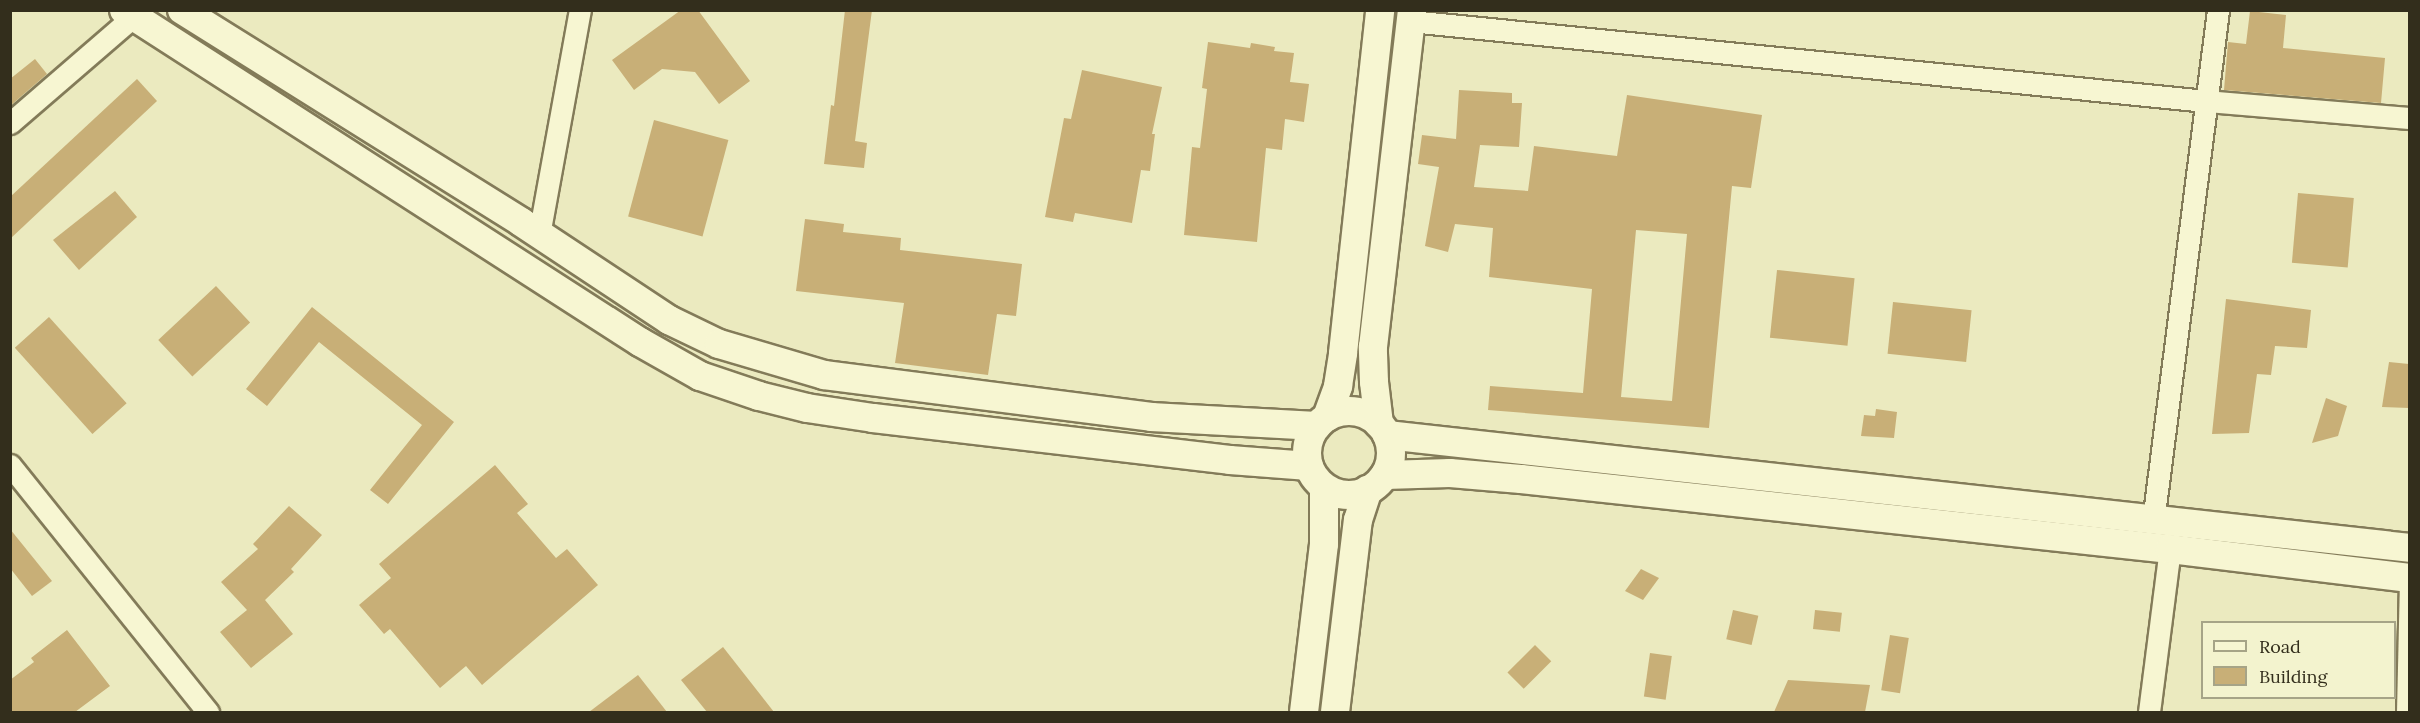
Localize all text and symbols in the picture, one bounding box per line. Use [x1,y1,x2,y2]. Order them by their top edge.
legend [2201,621,2396,699]
text: Road [2259,635,2301,658]
text: Building [2259,665,2327,688]

